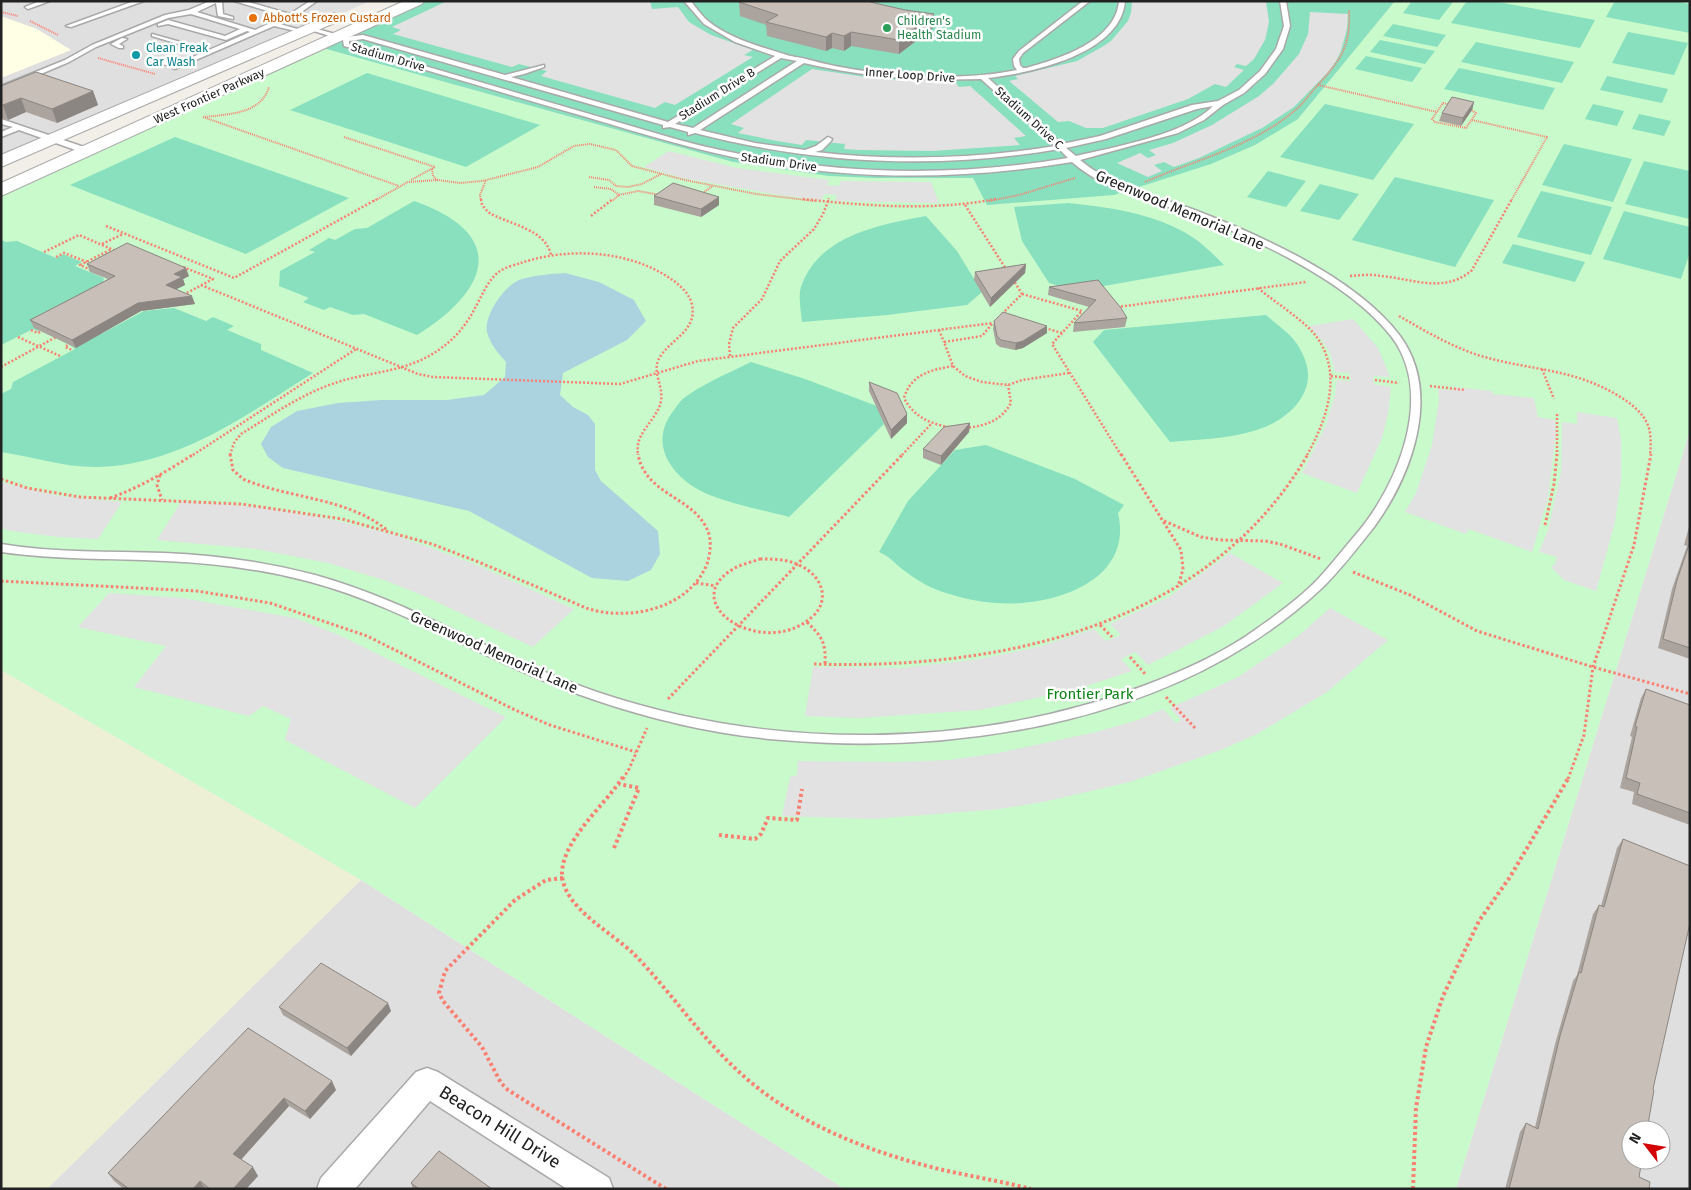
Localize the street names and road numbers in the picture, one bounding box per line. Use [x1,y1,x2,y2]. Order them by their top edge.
street label: Stadium Drive [349,40,427,74]
street label: West Frontier Parkway [152,65,267,127]
street label: Stadium Drive B [676,65,758,123]
street label: Inner Loop Drive [865,65,955,85]
street label: Stadium Drive C [992,84,1066,152]
street label: Stadium Drive [740,150,818,174]
street label: Greenwood Memorial Lane [1093,166,1267,254]
street label: Greenwood Memorial Lane [407,607,581,697]
street label: Beacon Hill Drive [435,1081,565,1173]

